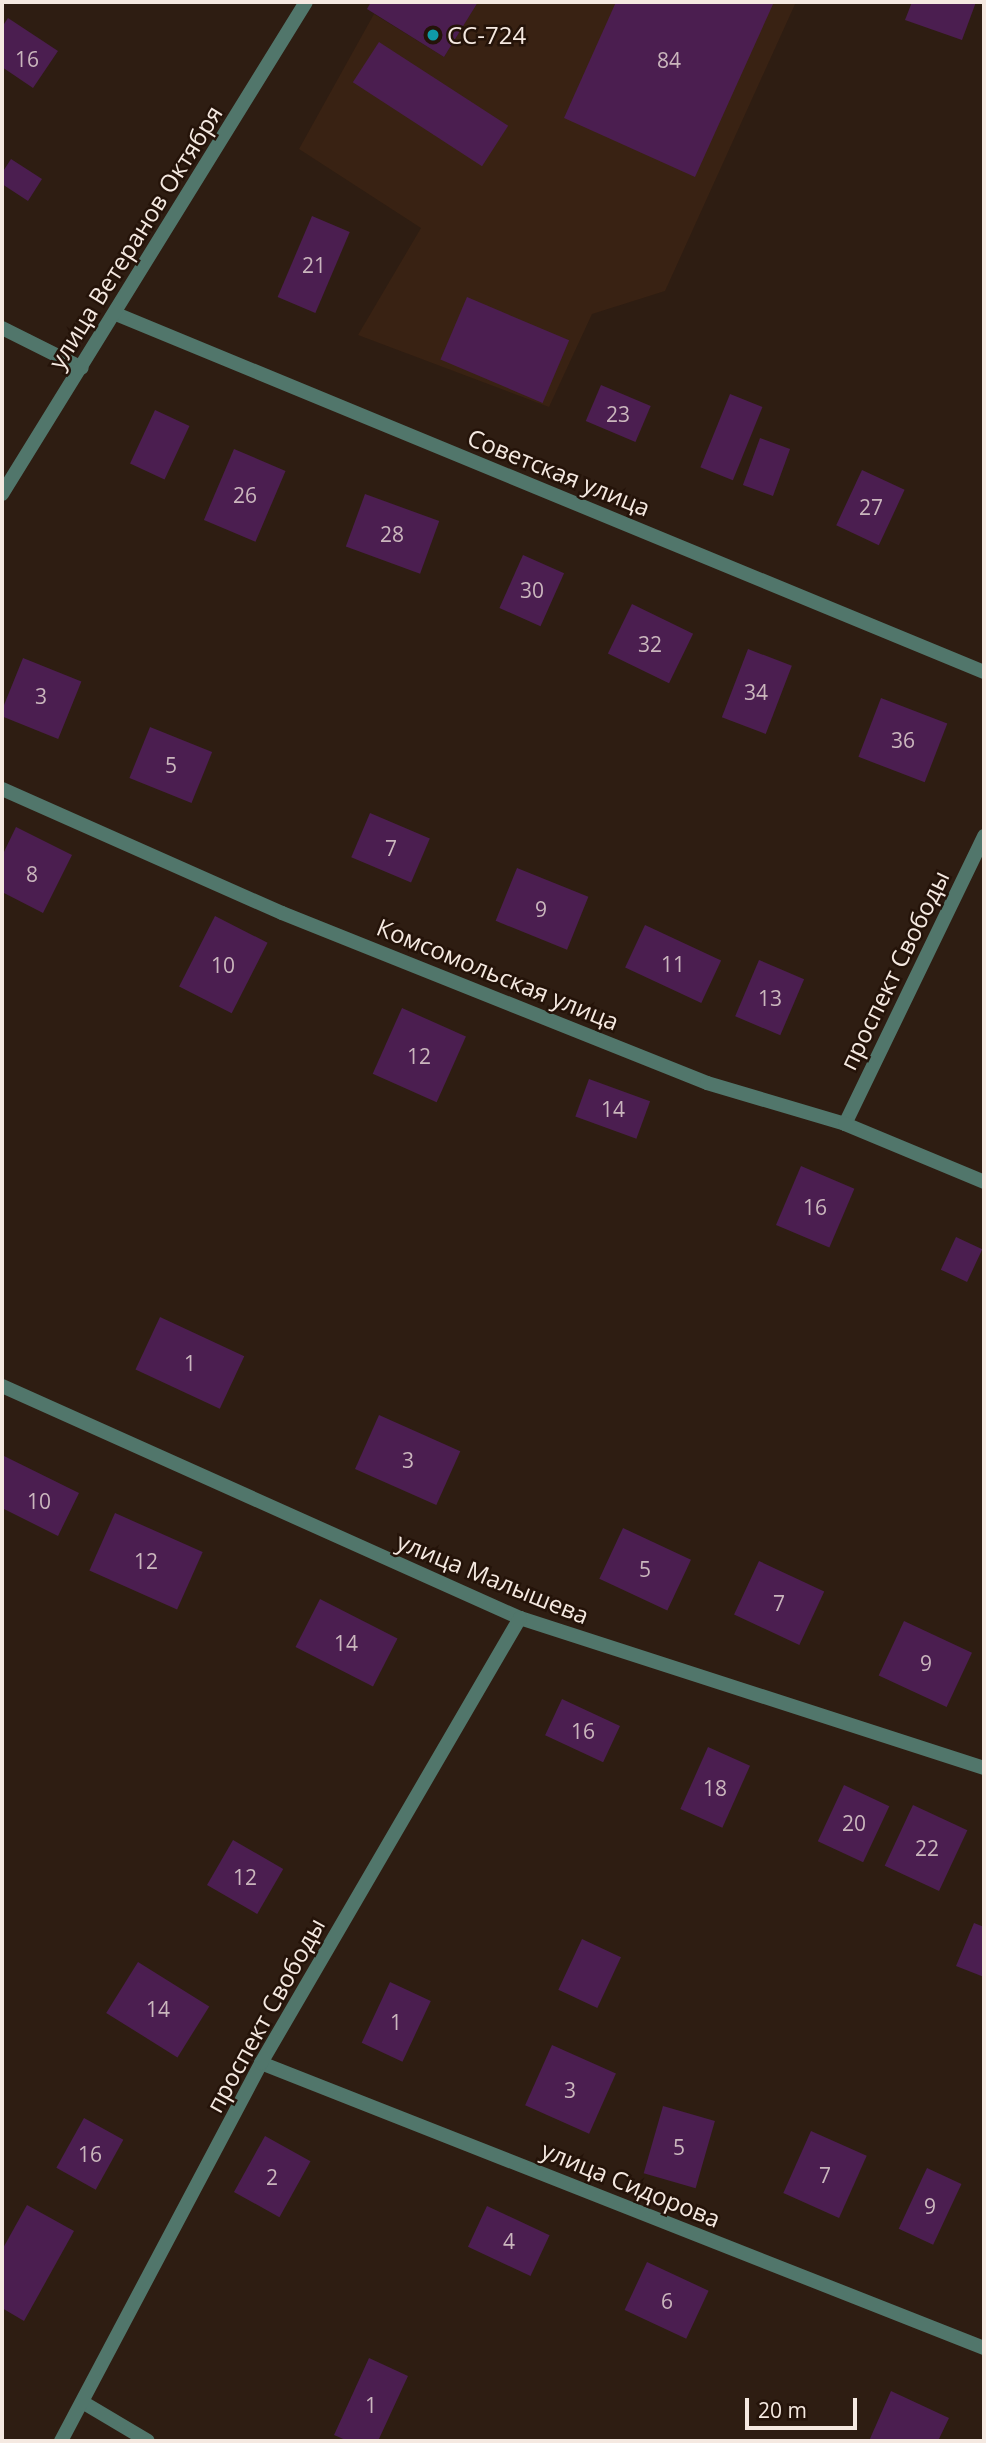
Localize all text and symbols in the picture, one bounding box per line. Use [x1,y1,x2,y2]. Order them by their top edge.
place label: СС-724 [447,21,526,49]
marker: СС-724 [425,27,441,43]
house number: 16 [15,46,39,72]
house number: 84 [657,47,681,73]
street label: улица Ветеранов Октября [42,100,228,374]
house number: 21 [302,252,326,278]
house number: 23 [606,401,630,427]
street label: Советская улица [464,422,654,522]
house number: 26 [233,482,257,508]
house number: 27 [859,494,883,520]
house number: 28 [380,521,404,547]
house number: 30 [520,577,544,603]
house number: 32 [638,631,662,657]
house number: 34 [744,679,768,705]
house number: 3 [35,683,47,709]
house number: 36 [891,727,915,753]
house number: 5 [165,752,177,778]
house number: 7 [385,835,397,861]
house number: 8 [26,861,38,887]
street label: проспект Свободы [833,866,955,1074]
house number: 9 [535,896,547,922]
street label: Комсомольская улица [373,912,623,1036]
house number: 11 [661,951,685,977]
house number: 10 [211,952,235,978]
house number: 13 [758,985,782,1011]
house number: 12 [407,1043,431,1069]
house number: 14 [601,1096,625,1122]
house number: 16 [803,1194,827,1220]
house number: 1 [184,1350,196,1376]
house number: 3 [402,1447,414,1473]
house number: 10 [27,1488,51,1514]
street label: улица Малышева [393,1526,593,1630]
house number: 12 [134,1548,158,1574]
house number: 5 [639,1556,651,1582]
house number: 7 [773,1590,785,1616]
house number: 14 [334,1630,358,1656]
house number: 9 [920,1650,932,1676]
house number: 16 [571,1718,595,1744]
house number: 18 [703,1775,727,1801]
house number: 20 [842,1810,866,1836]
house number: 22 [915,1835,939,1861]
house number: 12 [233,1864,257,1890]
street label: проспект Свободы [200,1913,330,2117]
house number: 14 [146,1996,170,2022]
house number: 1 [390,2009,402,2035]
house number: 3 [564,2077,576,2103]
house number: 5 [673,2134,685,2160]
street label: улица Сидорова [537,2135,725,2233]
house number: 16 [78,2141,102,2167]
house number: 7 [819,2162,831,2188]
house number: 2 [266,2164,278,2190]
house number: 9 [924,2193,936,2219]
house number: 4 [503,2228,515,2254]
house number: 6 [661,2288,673,2314]
scale bar [748,2384,860,2428]
house number: 1 [365,2392,377,2418]
text: 20 m [758,2396,807,2424]

